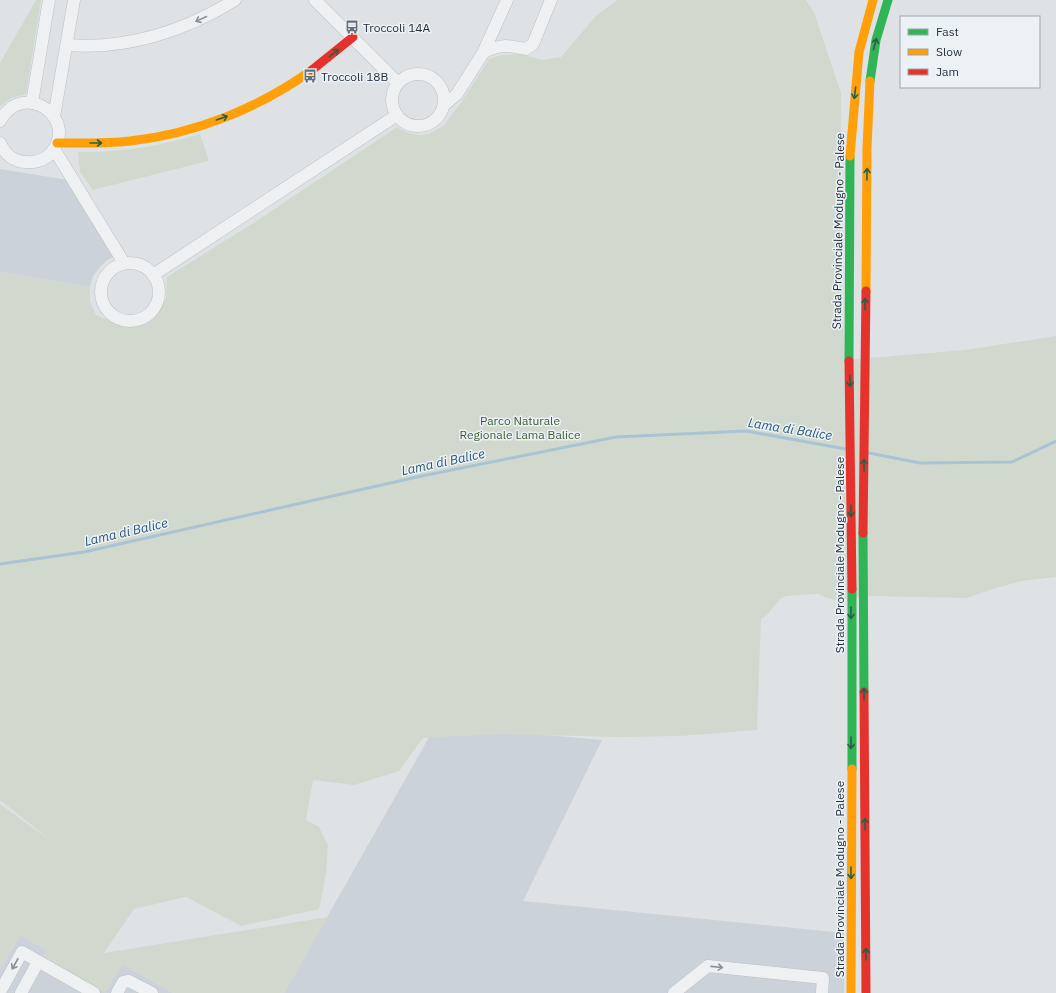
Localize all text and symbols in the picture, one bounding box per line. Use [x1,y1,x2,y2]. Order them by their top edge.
one-way arrow [195,16,207,23]
legend [900,16,1040,88]
bus stop icon: Troccoli 14A [344,19,360,35]
place label: Troccoli 14A [363,20,431,35]
text: Fast [936,24,959,39]
one-way arrow [872,38,880,51]
text: Slow [936,44,962,59]
one-way arrow [329,48,339,57]
text: Jam [936,64,959,79]
bus stop icon: Troccoli 18B [302,68,318,84]
place label: Troccoli 18B [321,69,389,84]
one-way arrow [851,86,858,99]
one-way arrow [216,113,228,121]
street label: Strada Provinciale Modugno - Palese [829,132,847,329]
one-way arrow [89,139,102,147]
one-way arrow [863,168,870,181]
one-way arrow [861,298,869,311]
one-way arrow [846,374,854,387]
park label: Parco Naturale Regionale Lama Balice [459,413,581,442]
water label: Lama di Balice [747,414,834,444]
water label: Lama di Balice [400,445,487,479]
street label: Strada Provinciale Modugno - Palese [832,456,847,653]
one-way arrow [860,459,868,472]
one-way arrow [847,504,855,517]
water label: Lama di Balice [83,514,170,550]
one-way arrow [847,606,855,619]
one-way arrow [860,688,868,701]
one-way arrow [847,736,855,749]
street label: Strada Provinciale Modugno - Palese [832,780,847,977]
one-way arrow [861,818,869,831]
one-way arrow [847,866,855,879]
one-way arrow [862,948,870,961]
one-way arrow [11,958,19,970]
one-way arrow [710,963,723,971]

